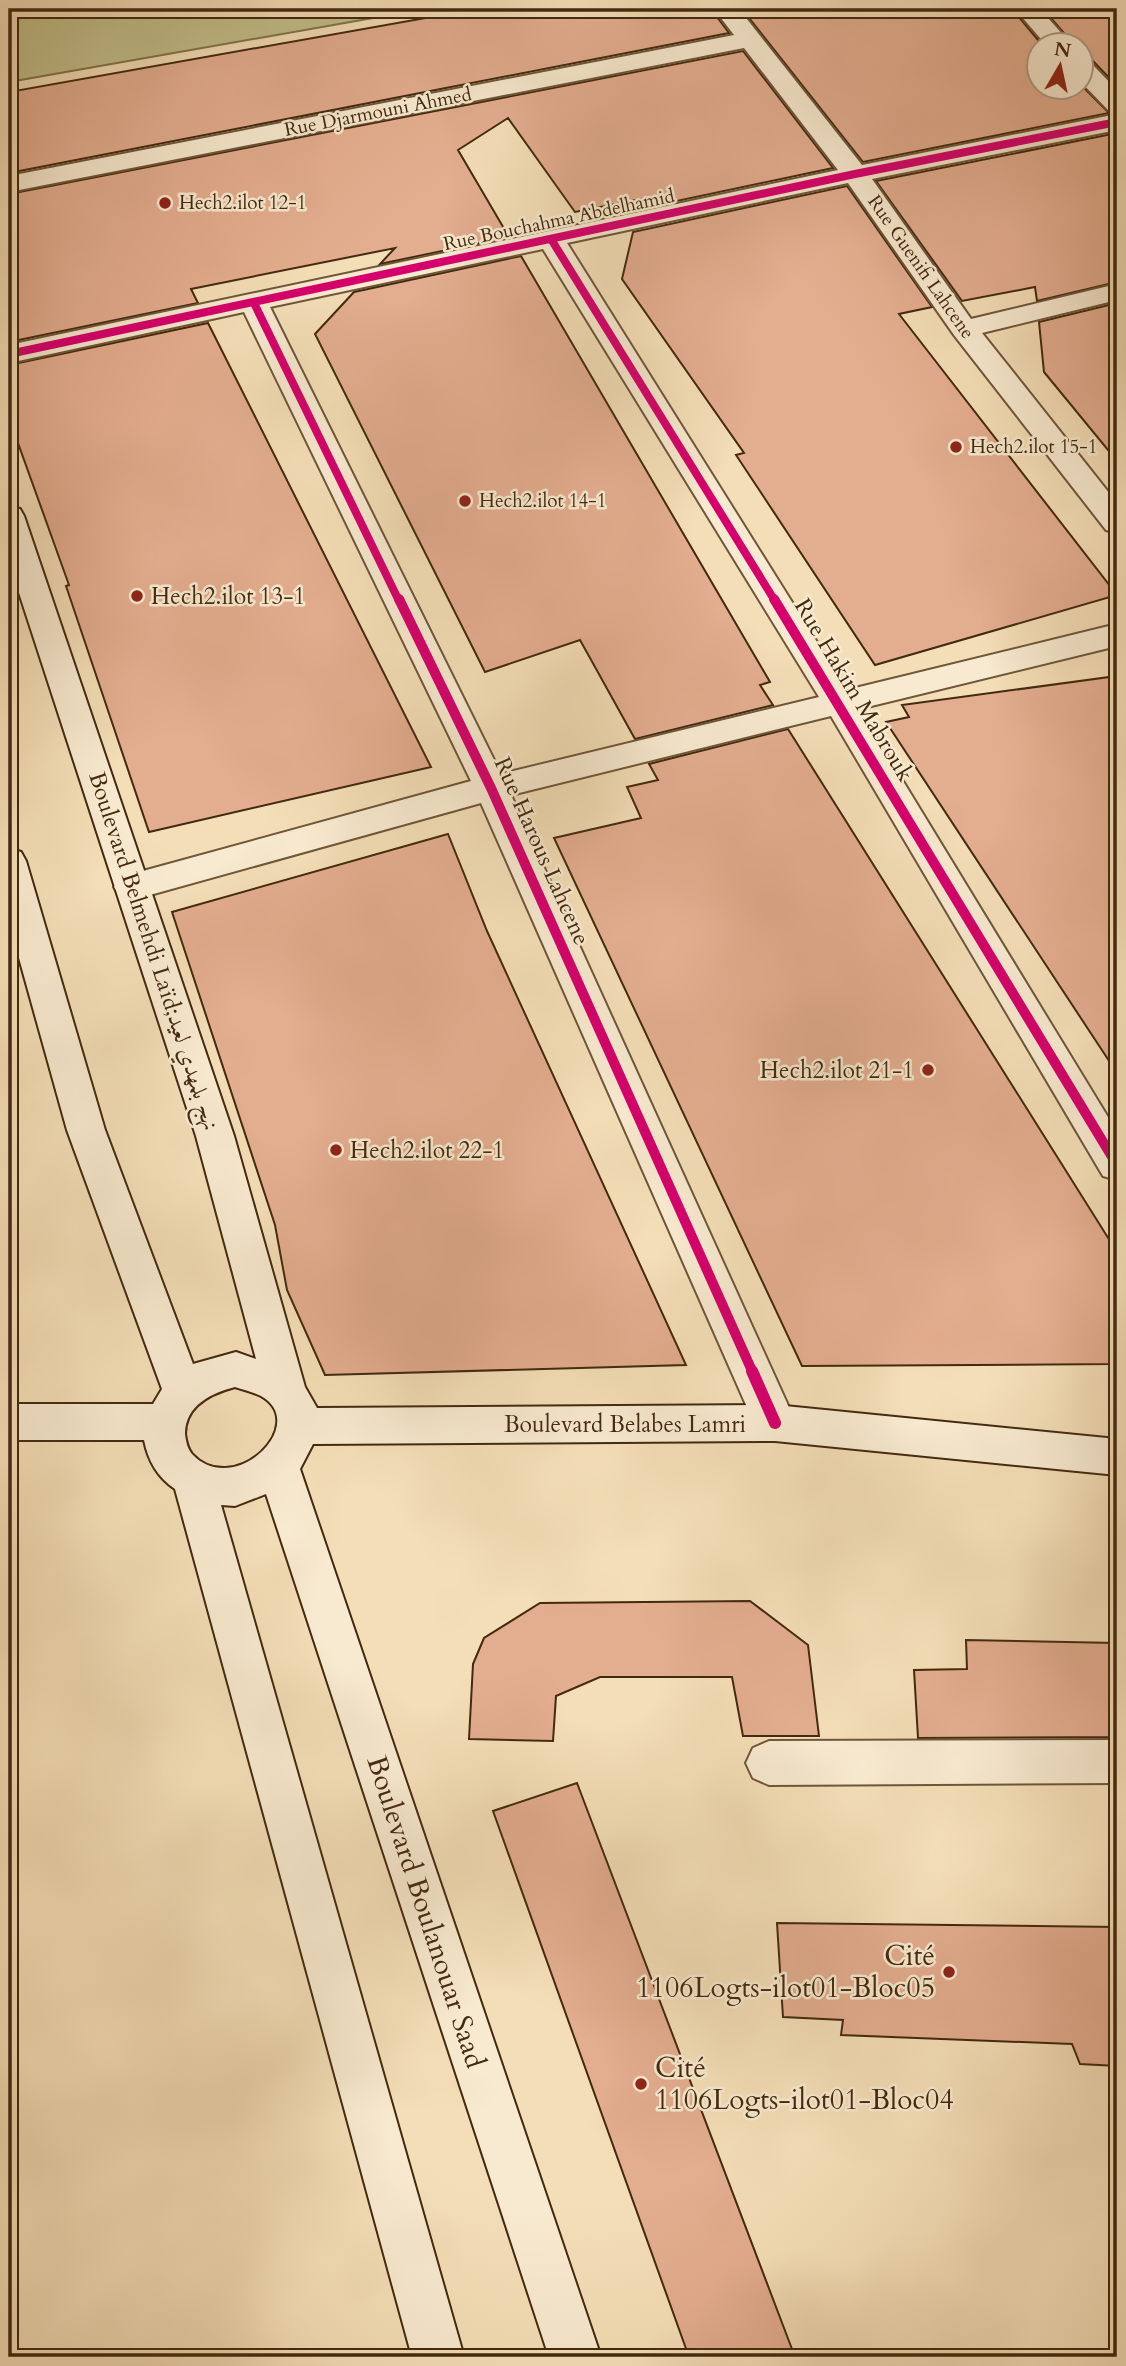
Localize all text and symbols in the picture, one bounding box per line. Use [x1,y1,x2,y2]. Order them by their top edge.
north arrow [1024,32,1094,102]
text: N [1052,36,1073,64]
street label: Rue Djarmouni Ahmed [282,81,474,143]
street label: Rue Bouchahma Abdelhamid [441,183,677,257]
place label: Hech2.ilot 12-1 [179,190,306,216]
street label: Rue Guenifi Lahcene [862,190,980,344]
marker: Hech2.ilot 12-1 [157,195,173,211]
place label: Hech2.ilot 15-1 [970,434,1097,460]
marker: Hech2.ilot 15-1 [948,439,964,455]
place label: Hech2.ilot 14-1 [479,488,606,514]
marker: Hech2.ilot 14-1 [457,493,473,509]
place label: Hech2.ilot 13-1 [151,581,305,612]
marker: Hech2.ilot 13-1 [129,588,145,604]
street label: Rue Hakim Mabrouk [787,593,921,788]
street label: Rue Harous Lahcene [487,752,597,950]
street label: Boulevard Belmehdi Laïd;نهج بلمهدي لعيد [77,768,227,1136]
place label: Hech2.ilot 21-1 [760,1055,914,1086]
marker: Hech2.ilot 21-1 [920,1062,936,1078]
place label: Hech2.ilot 22-1 [350,1135,504,1166]
marker: Hech2.ilot 22-1 [328,1142,344,1158]
street label: Boulevard Belabes Lamri [504,1409,746,1440]
street label: Boulevard Boulanouar Saad [357,1751,495,2073]
place label: Cité 1106Logts-ilot01-Bloc05 [636,1937,935,2007]
marker: Cité 1106Logts-ilot01-Bloc05 [941,1964,957,1980]
place label: Cité 1106Logts-ilot01-Bloc04 [655,2049,954,2119]
marker: Cité 1106Logts-ilot01-Bloc04 [633,2076,649,2092]

